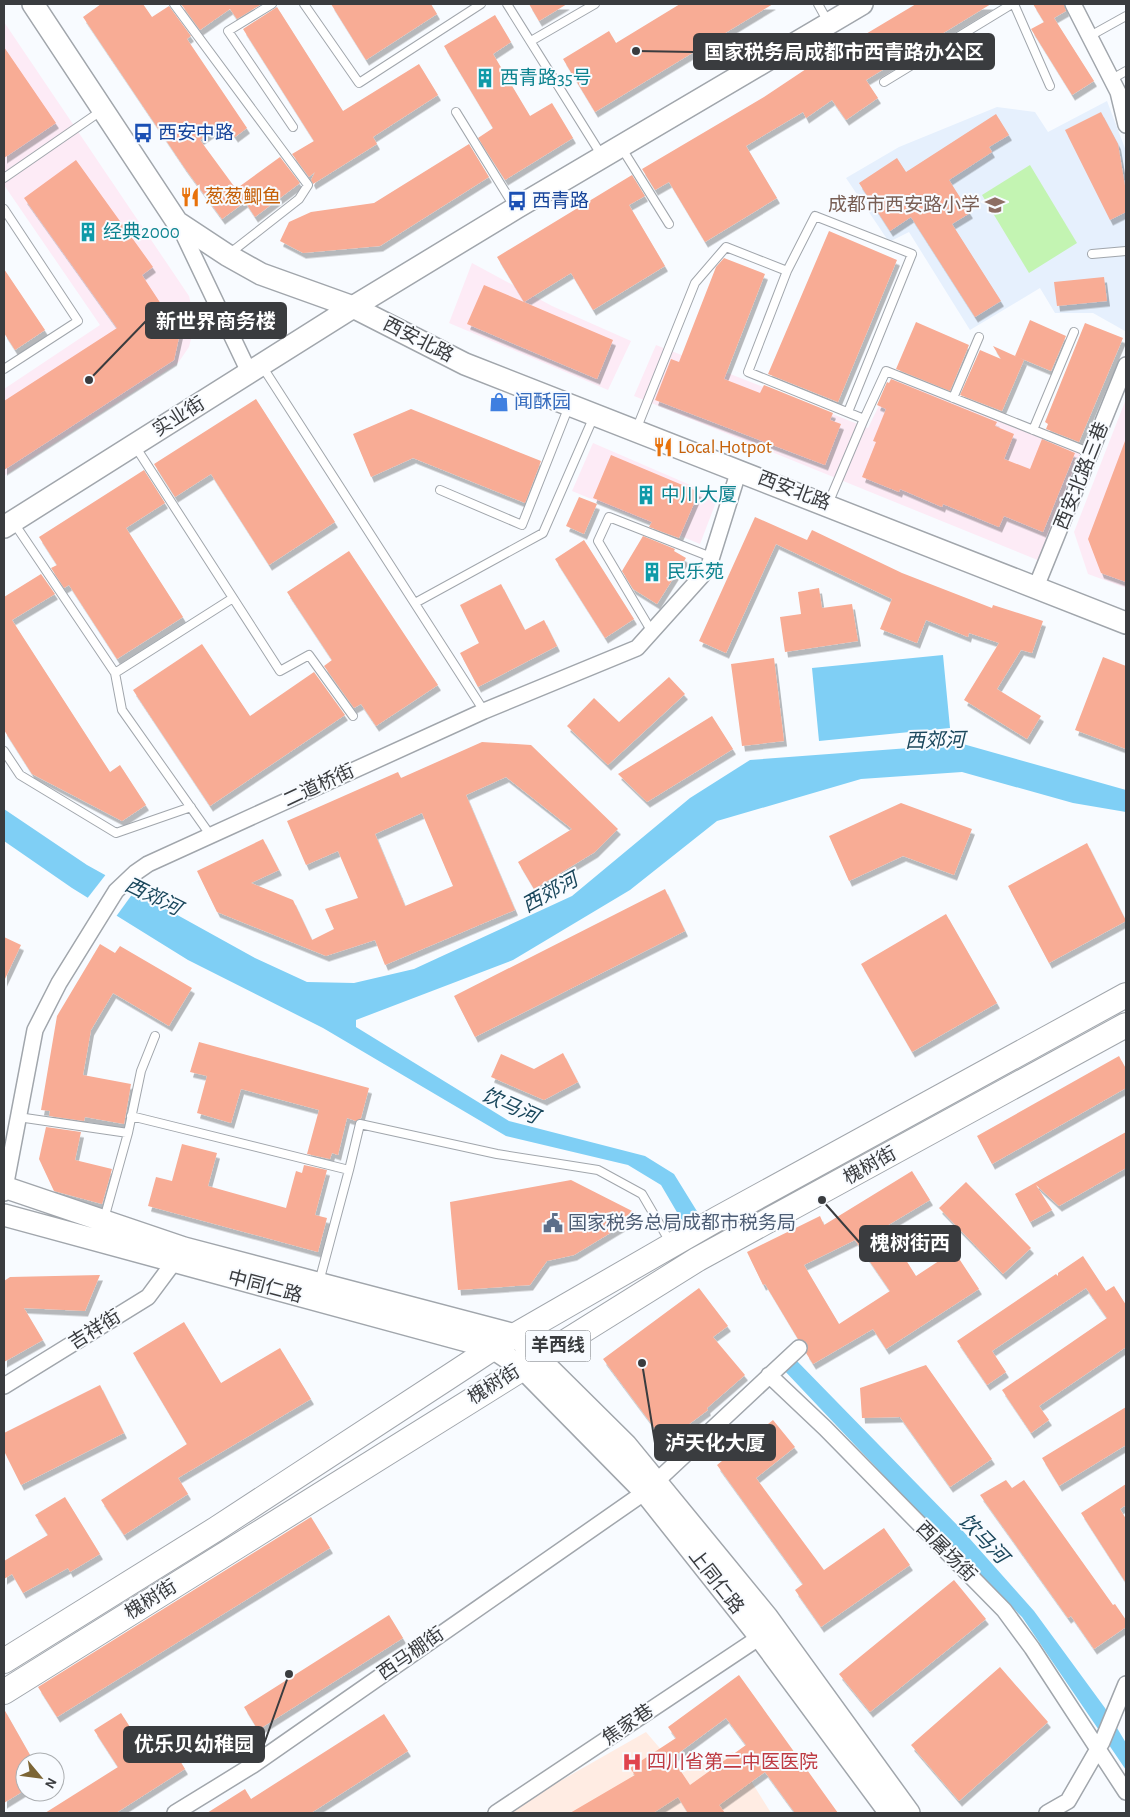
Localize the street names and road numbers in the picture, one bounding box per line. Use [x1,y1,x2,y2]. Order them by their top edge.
street label: 西安北路 [380,312,457,366]
street label: 实业街 [149,392,208,440]
street label: 西安北路三巷 [1050,419,1112,532]
street label: 西安北路 [755,467,834,513]
street label: 二道桥街 [280,760,357,811]
street label: 槐树街 [839,1142,900,1188]
street label: 中同仁路 [226,1267,304,1306]
street label: 吉祥街 [65,1305,124,1353]
road number: 羊西线 [526,1330,590,1362]
street label: 槐树街 [464,1360,523,1408]
street label: 西屠场街 [912,1518,980,1586]
street label: 上同仁路 [685,1546,748,1618]
street label: 槐树街 [121,1575,180,1623]
street label: 西马棚街 [374,1624,448,1684]
street label: 焦家巷 [598,1700,657,1749]

